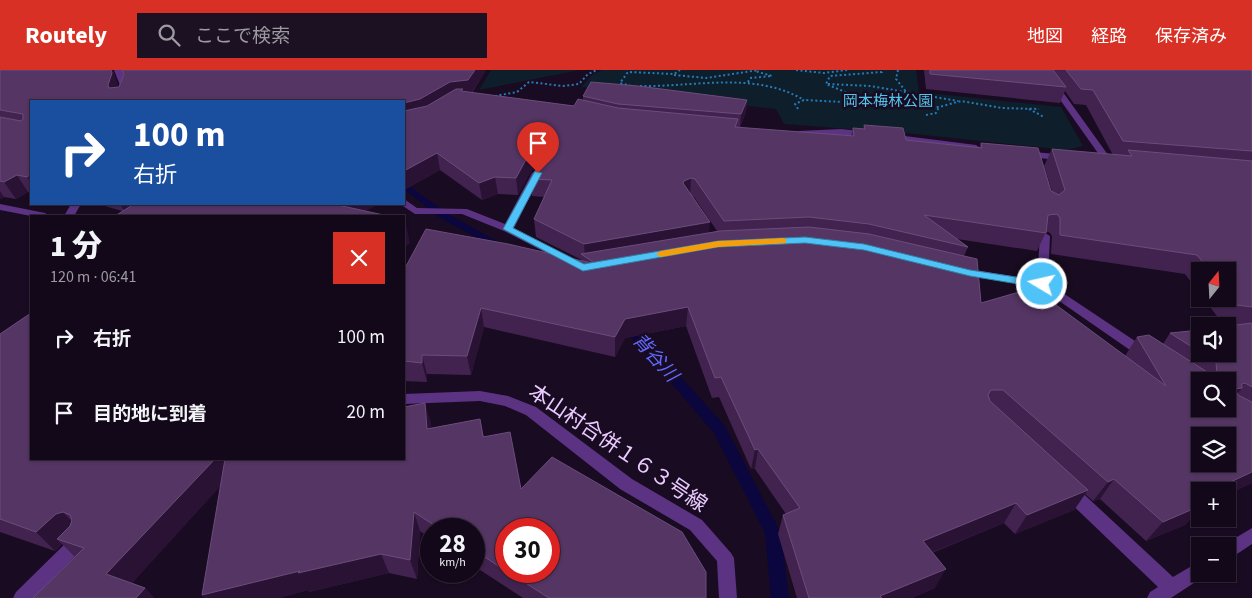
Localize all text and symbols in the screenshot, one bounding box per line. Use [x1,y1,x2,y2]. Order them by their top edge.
search box [137,13,487,58]
text: Routely [25,18,107,53]
icon: search [155,21,183,49]
text: ここで検索 [195,23,290,50]
text: 地図 [1027,24,1063,49]
text: 経路 [1091,24,1127,49]
text: 保存済み [1155,24,1227,49]
park label: 岡本梅林公園 [843,91,933,112]
text: 100 m [133,110,225,160]
icon: right [50,120,115,185]
pin [517,122,559,173]
icon: arrive [524,129,552,157]
text: 右折 [133,159,177,191]
text: 1 分 [50,225,102,268]
button: close [333,232,385,284]
position arrow [1015,257,1067,309]
north arrow [1191,262,1236,308]
map controls [1191,262,1236,582]
text: 120 m · 06:41 [50,266,137,288]
button: sound [1191,317,1236,362]
icon: right [50,324,78,352]
text: 100 m [337,324,385,351]
text: 右折 [93,326,131,353]
water label: 背谷川 [626,328,685,390]
button: search [1191,372,1236,417]
street label: 本山村合併１６３号線 [523,377,713,519]
icon: arrive [50,399,78,427]
text: 20 m [347,399,385,426]
text: 目的地に到着 [93,401,207,428]
button: layers [1191,427,1236,472]
button: + [1191,482,1236,527]
speed limit sign: 30 [495,518,560,583]
text: 28 [439,526,466,562]
button: − [1191,537,1236,582]
text: km/h [439,554,466,571]

